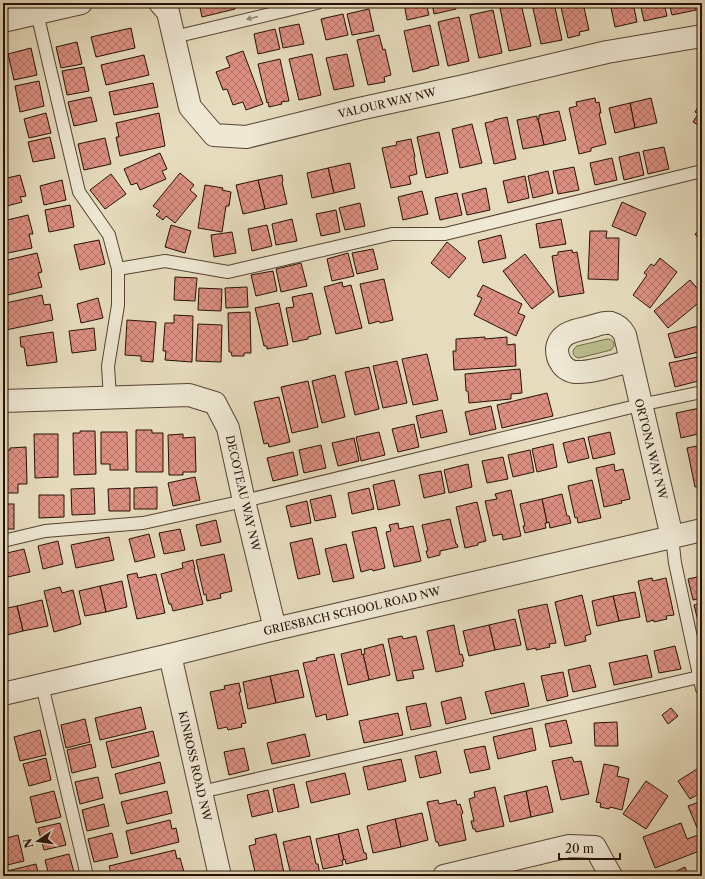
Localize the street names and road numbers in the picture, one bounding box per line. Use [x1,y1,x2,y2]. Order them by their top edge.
street label: VALOUR WAY NW [336,85,438,121]
street label: ORTONA WAY NW [632,397,671,502]
street label: DECOTEAU WAY NW [223,434,263,553]
street label: GRIESBACH SCHOOL ROAD NW [262,584,443,638]
street label: KINROSS ROAD NW [175,709,215,823]

